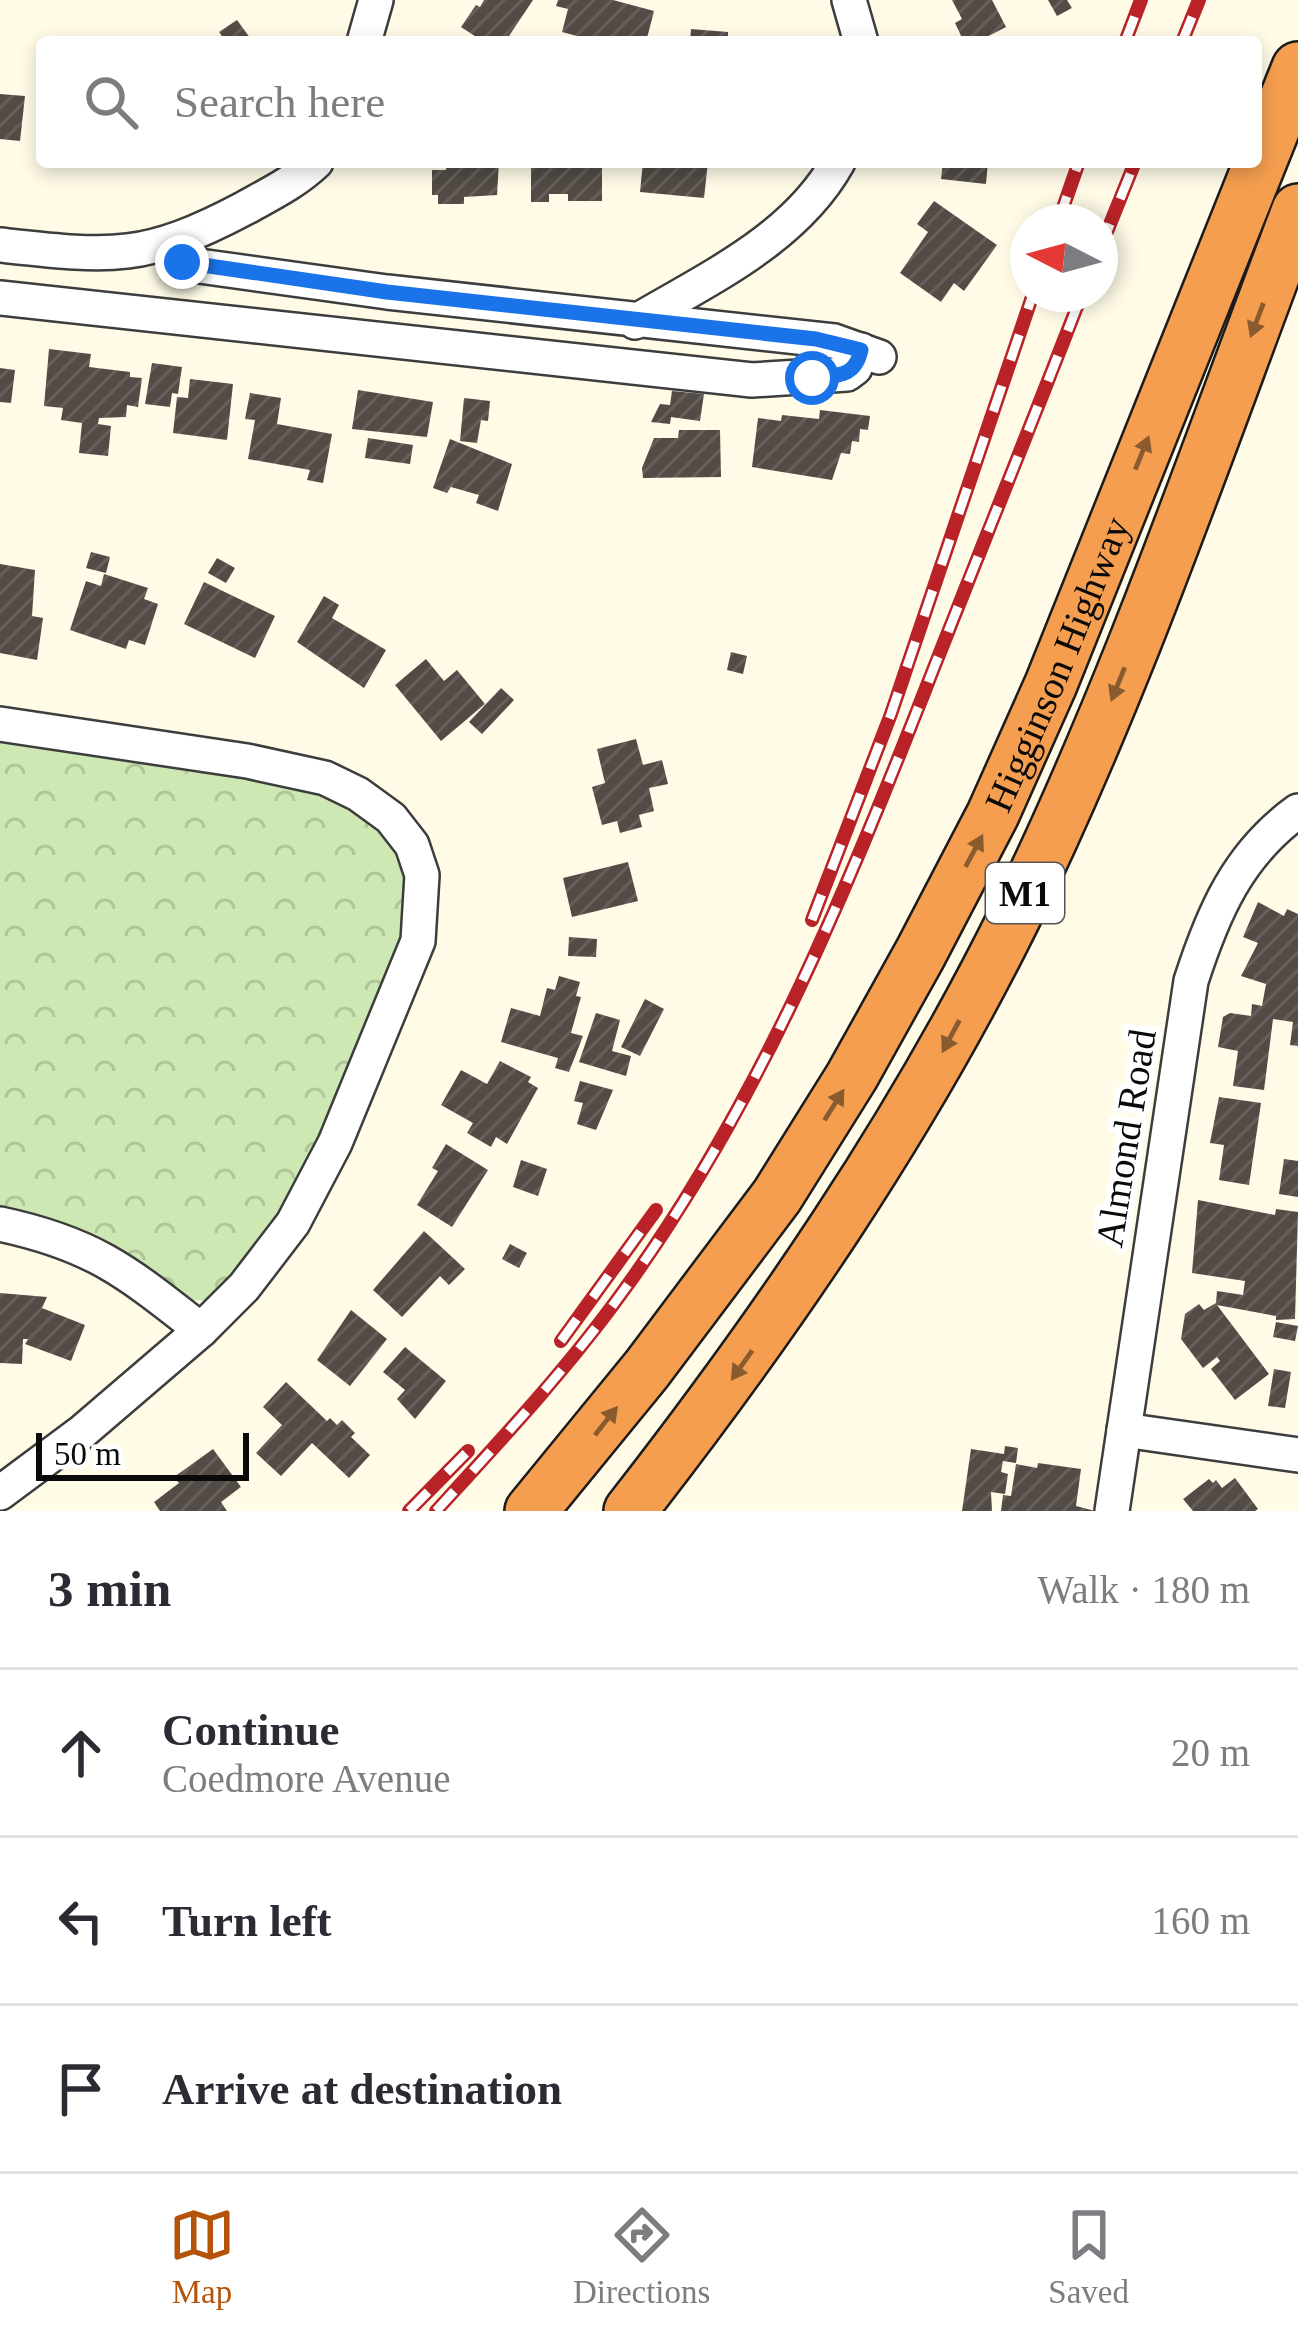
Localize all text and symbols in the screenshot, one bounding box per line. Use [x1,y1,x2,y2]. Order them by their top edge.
search box [36,36,1262,168]
icon: search [78,69,144,135]
text: Search here [174,77,385,127]
north arrow [1010,204,1118,312]
route end [155,235,209,289]
one-way arrow [1246,302,1265,338]
route start [785,351,839,405]
one-way arrow [1133,434,1152,470]
street label: Higginson Highway [976,510,1139,818]
one-way arrow [1108,666,1127,702]
one-way arrow [963,833,984,868]
road number: M1 [986,863,1064,923]
one-way arrow [941,1019,962,1054]
street label: Almond Road [1087,1026,1164,1250]
one-way arrow [823,1088,844,1122]
one-way arrow [731,1349,754,1381]
one-way arrow [593,1406,618,1437]
scale bar [36,1427,249,1480]
text: 50 m [54,1436,121,1472]
text: 3 min [48,1561,171,1617]
text: Walk · 180 m [1038,1568,1250,1611]
text: Continue [162,1705,340,1755]
icon: ahead [48,1720,114,1786]
text: 20 m [1171,1731,1250,1774]
text: Coedmore Avenue [162,1757,450,1800]
icon: left [48,1888,114,1954]
text: Turn left [162,1896,332,1946]
text: 160 m [1151,1899,1250,1942]
icon: arrive [48,2056,114,2122]
text: Arrive at destination [162,2064,562,2114]
tab: Map [169,2202,235,2311]
tab: Directions [573,2202,710,2311]
tab: Saved [1048,2202,1129,2311]

